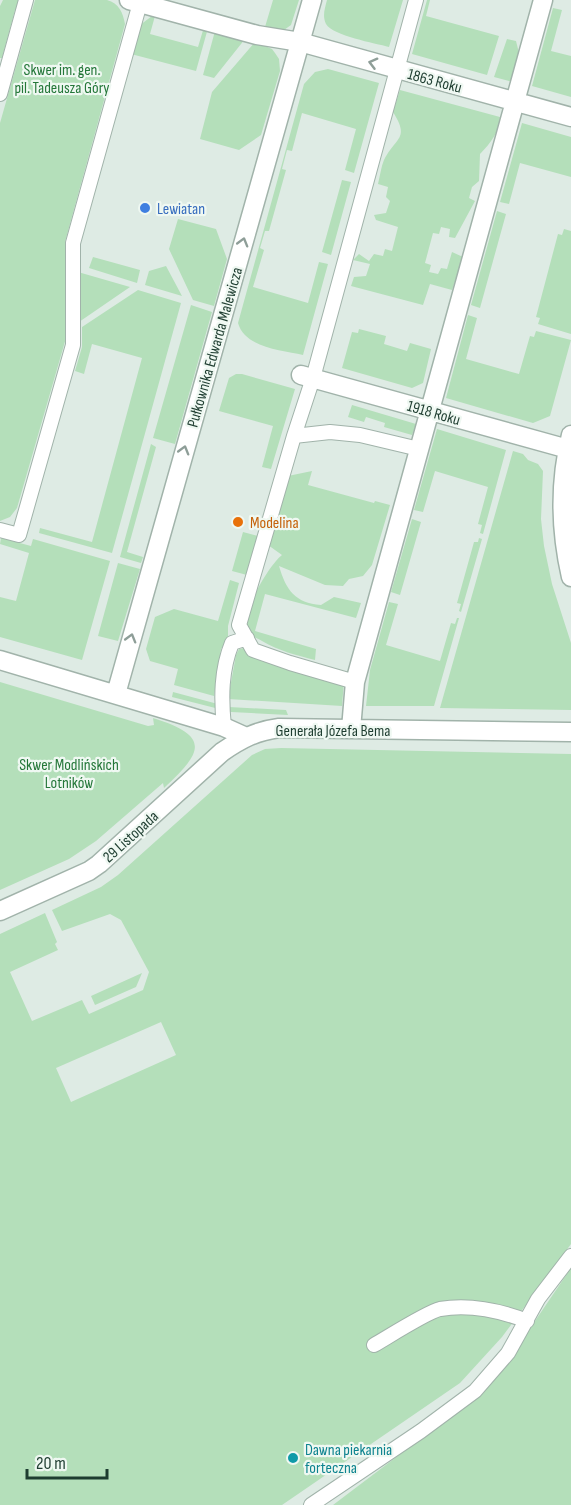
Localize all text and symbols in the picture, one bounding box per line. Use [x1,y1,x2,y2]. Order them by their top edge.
one-way arrow [368,57,378,70]
park label: Skwer im. gen. pil. Tadeusza Góry [14,61,110,98]
street label: 1863 Roku [405,65,464,98]
place label: Lewiatan [157,200,205,219]
marker: Lewiatan [138,201,152,215]
one-way arrow [236,237,248,248]
street label: Pułkownika Edwarda Malewicza [184,265,247,430]
street label: 1918 Roku [405,397,462,430]
one-way arrow [177,445,190,455]
place label: Modelina [250,514,299,533]
marker: Modelina [231,515,245,529]
one-way arrow [124,633,137,643]
street label: Generała Józefa Bema [276,722,390,741]
park label: Skwer Modlińskich Lotników [19,756,119,793]
street label: 29 Listopada [99,807,163,867]
place label: Dawna piekarnia forteczna [305,1441,392,1478]
scale bar [27,1442,106,1480]
marker: Dawna piekarnia forteczna [286,1451,300,1465]
text: 20 m [36,1453,66,1474]

